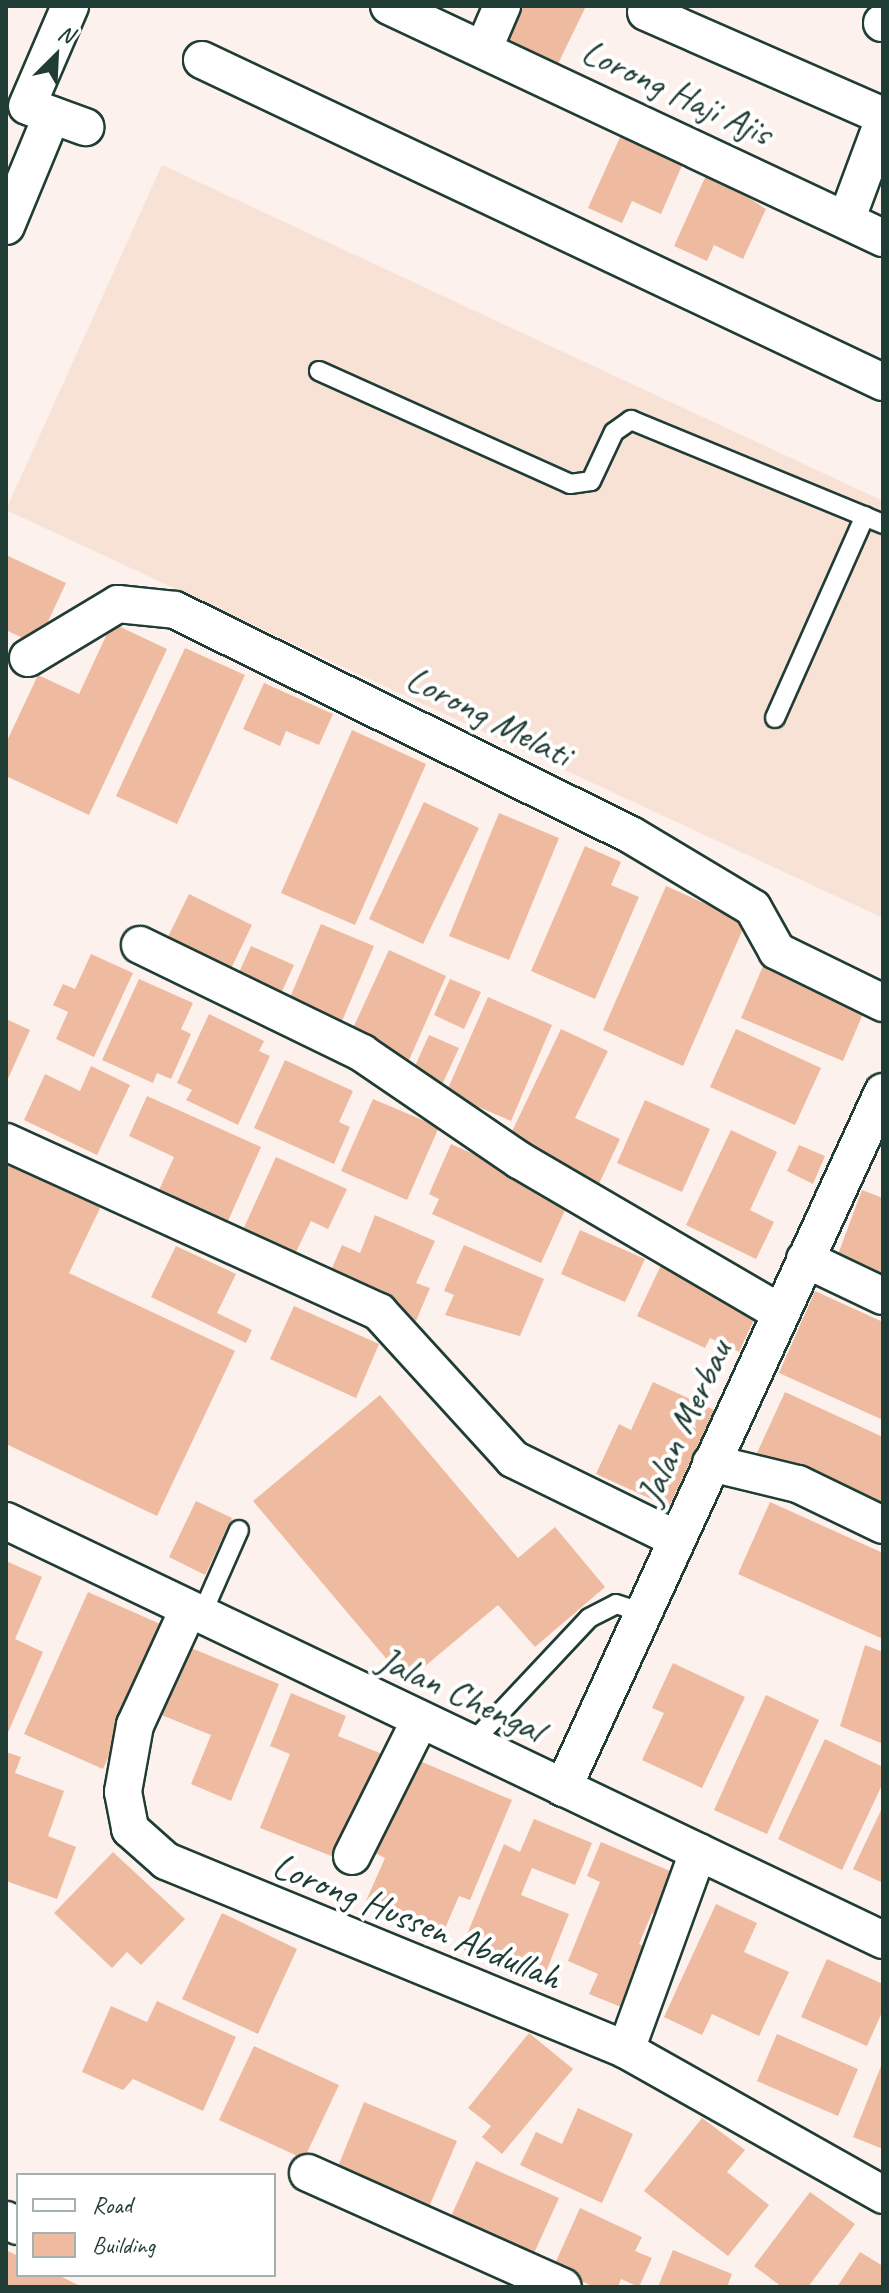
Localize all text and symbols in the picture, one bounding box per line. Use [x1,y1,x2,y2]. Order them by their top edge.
north arrow [16,16,96,96]
text: N [54,19,78,50]
street label: Lorong Haji Ajis [574,28,780,156]
street label: Lorong Melati [399,655,579,777]
street label: Jalan Merbau [626,1333,742,1511]
street label: Jalan Chengal [372,1636,550,1752]
street label: Lorong Hussen Abdullah [266,1842,568,2000]
legend [16,2173,276,2277]
text: Road [92,2190,132,2220]
text: Building [92,2230,155,2260]

